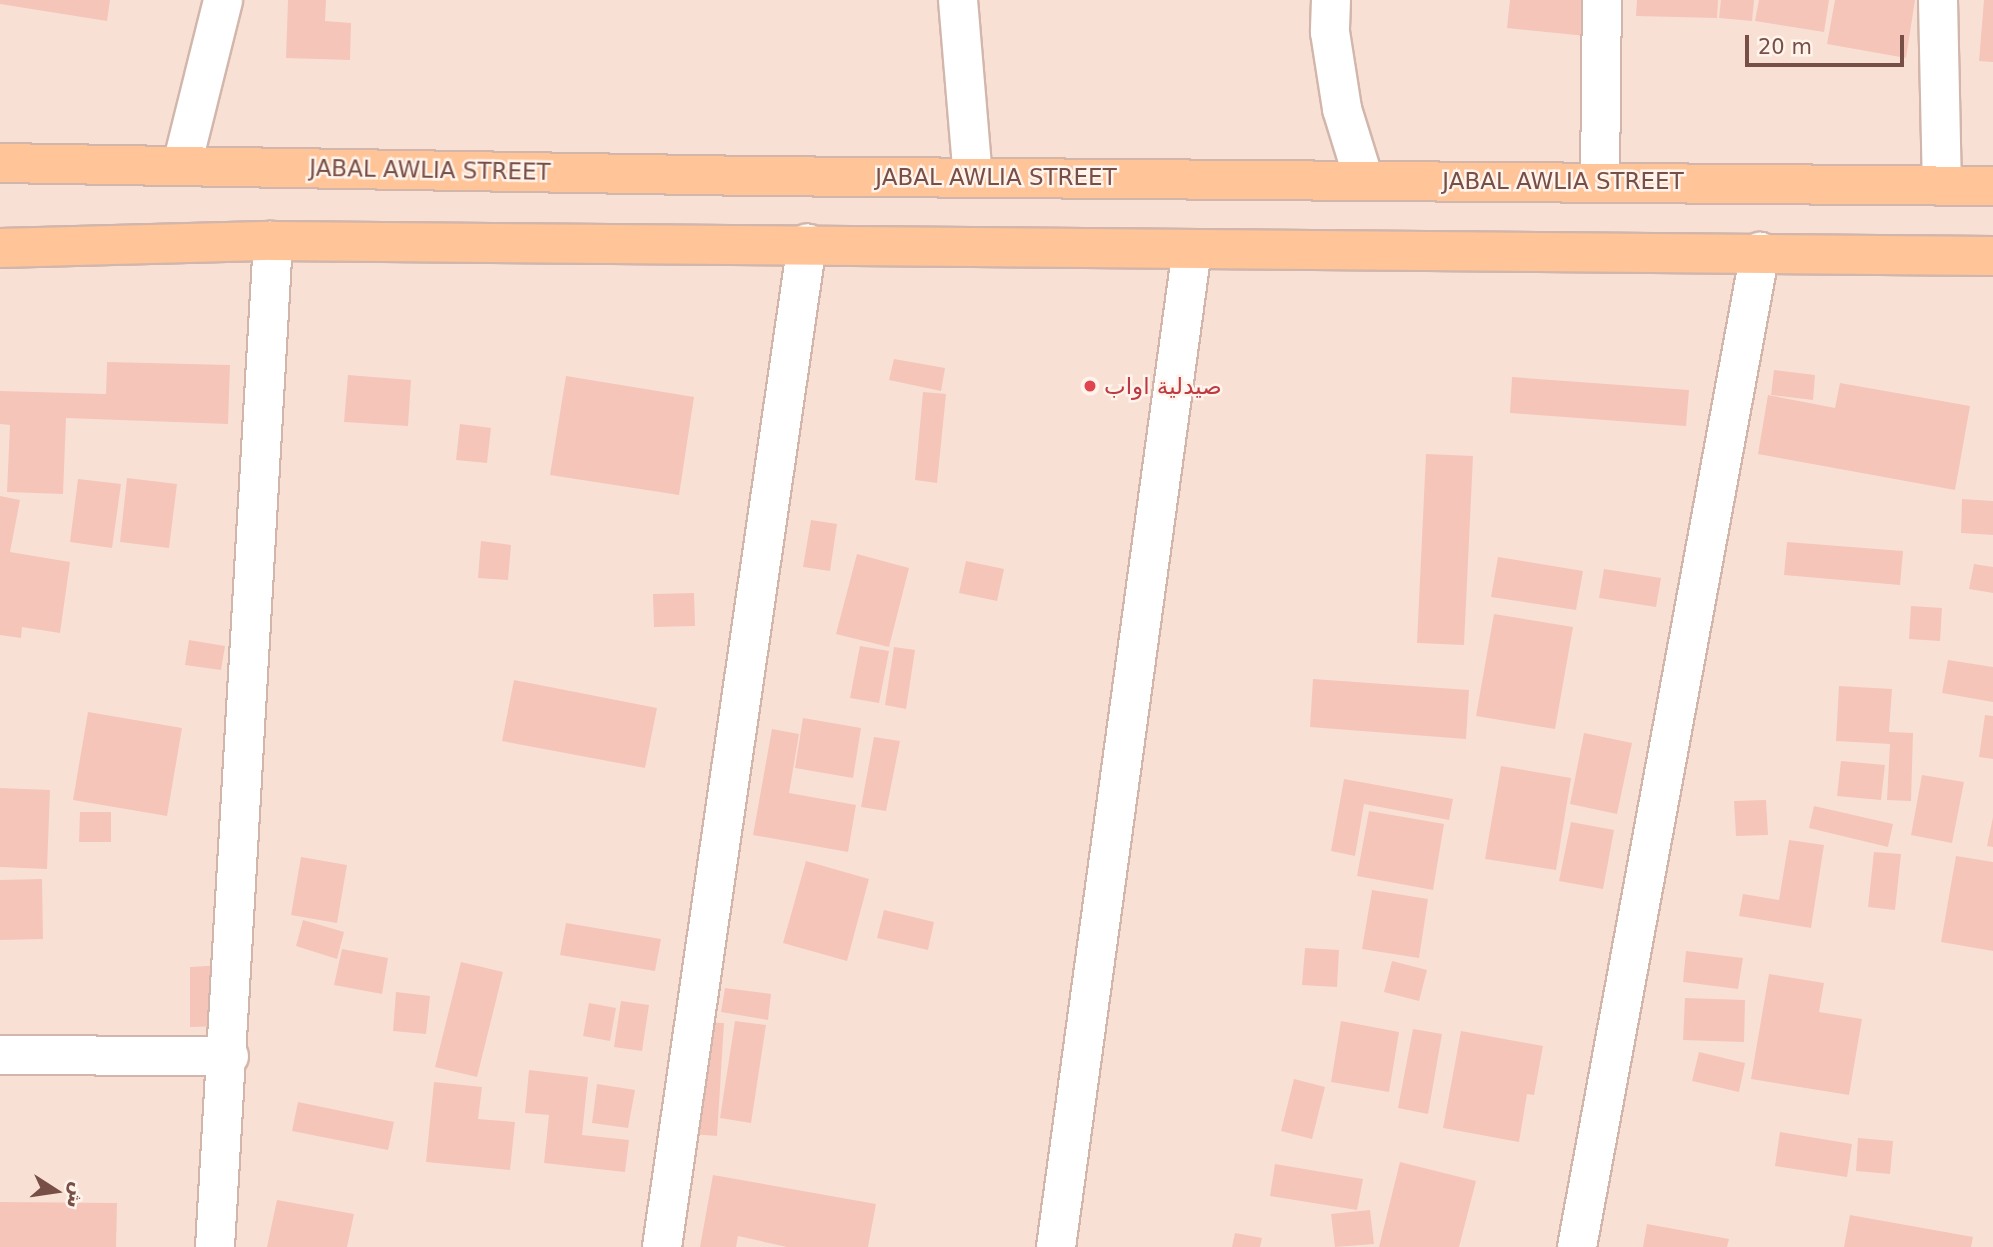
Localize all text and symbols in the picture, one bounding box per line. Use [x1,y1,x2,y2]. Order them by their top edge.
scale bar [1748,21,1907,65]
text: 20 m [1758,35,1812,59]
street label: JABAL AWLIA STREET [309,154,551,186]
street label: JABAL AWLIA STREET [875,163,1117,191]
street label: JABAL AWLIA STREET [1442,167,1684,195]
place label: صيدلية اواب [1104,372,1222,400]
marker: صيدلية اواب [1082,378,1098,394]
north arrow [21,1156,91,1226]
text: ش [63,1180,90,1210]

